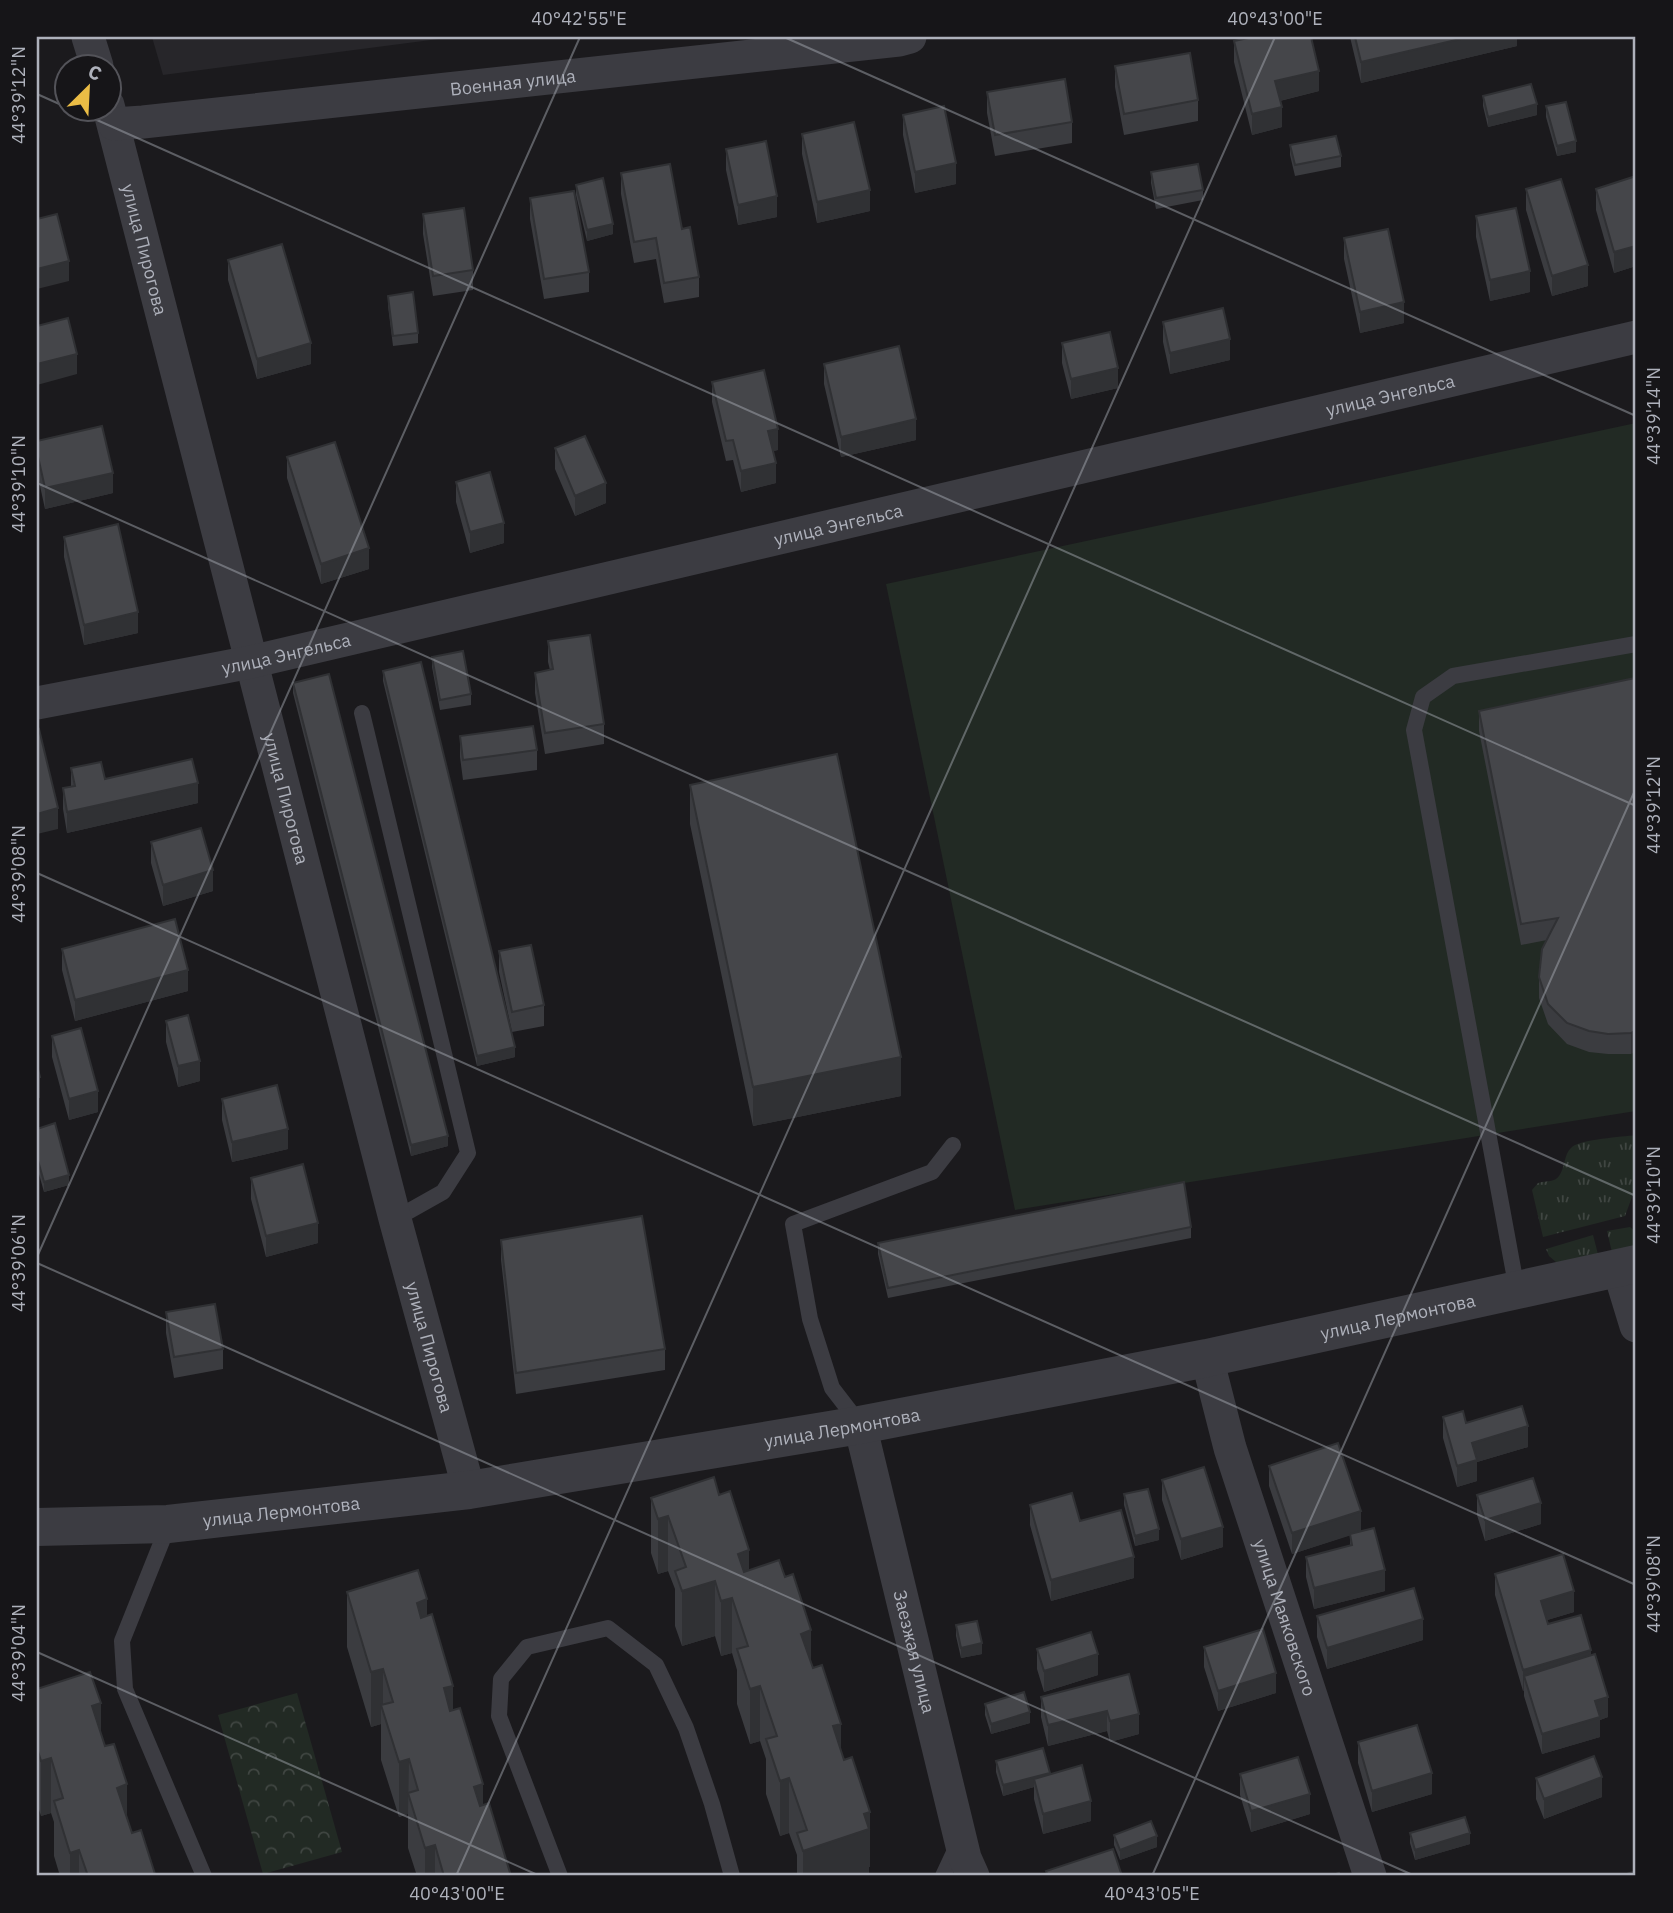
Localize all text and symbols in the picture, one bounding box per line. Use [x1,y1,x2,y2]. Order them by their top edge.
text: 40°42'55"E [531,7,627,30]
text: 40°43'00"E [1227,7,1323,30]
text: 44°39'12"N [7,46,30,144]
north arrow [52,52,122,122]
text: С [84,59,105,86]
street label: Военная улица [449,64,577,100]
street label: улица Пирогова [117,181,173,318]
text: 44°39'14"N [1642,367,1665,465]
street label: улица Энгельса [1323,368,1457,421]
text: 44°39'10"N [7,435,30,533]
street label: улица Энгельса [771,498,905,550]
street label: улица Энгельса [220,627,353,679]
street label: улица Пирогова [259,730,315,867]
text: 44°39'12"N [1642,756,1665,854]
text: 44°39'08"N [7,825,30,923]
text: 44°39'10"N [1642,1146,1665,1244]
text: 44°39'06"N [7,1214,30,1312]
street label: улица Пирогова [401,1279,459,1415]
street label: улица Лермонтова [1318,1288,1478,1344]
street label: улица Лермонтова [762,1402,922,1452]
street label: улица Лермонтова [201,1491,361,1532]
text: 44°39'08"N [1642,1535,1665,1633]
street label: улица Маяковского [1249,1536,1322,1699]
street label: Заезжая улица [889,1587,941,1716]
text: 44°39'04"N [7,1604,30,1702]
text: 40°43'00"E [409,1882,505,1905]
text: 40°43'05"E [1104,1882,1200,1905]

